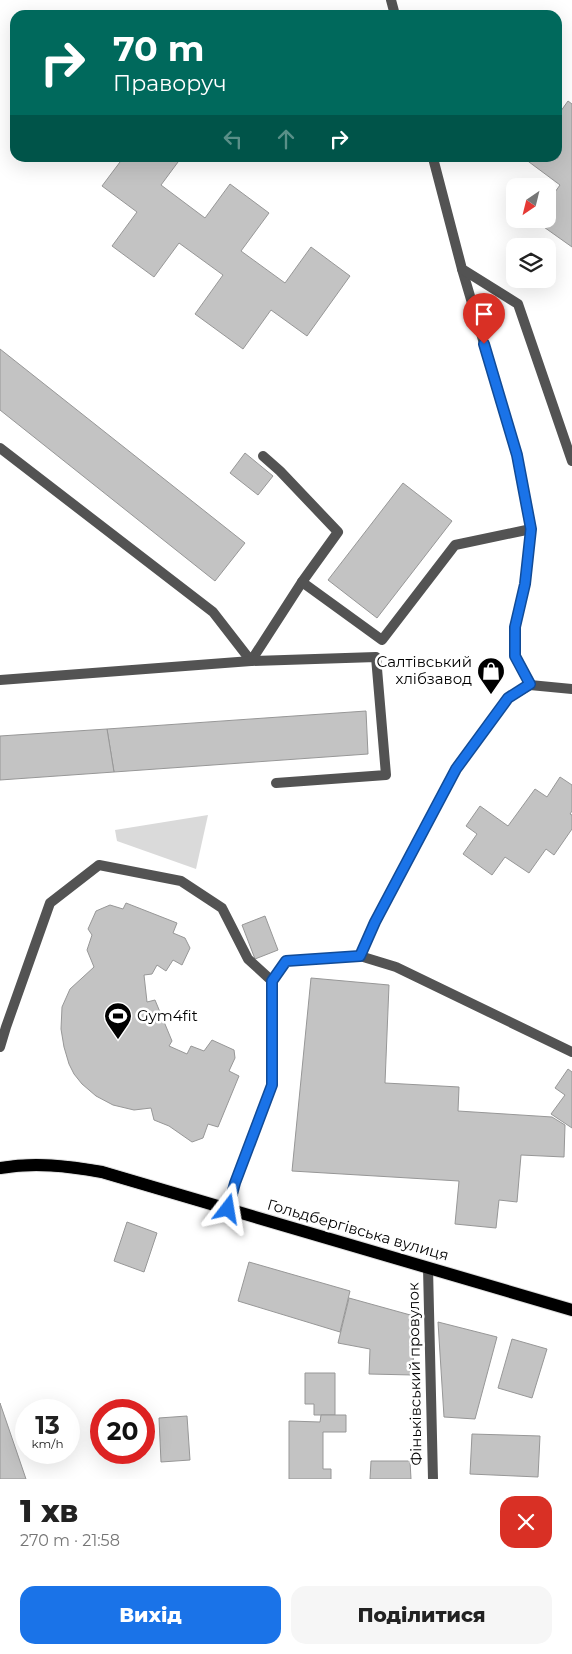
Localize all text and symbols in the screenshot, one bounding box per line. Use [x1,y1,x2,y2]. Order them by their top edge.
text: 70 m [113,27,204,70]
icon: right [30,30,95,95]
text: Праворуч [113,70,227,97]
icon: left [219,125,247,153]
icon: ahead [272,125,300,153]
icon: right [325,125,353,153]
north arrow [506,178,556,228]
map controls [506,178,556,288]
button: layers [506,238,556,288]
pin [463,293,505,344]
icon: arrive [470,300,498,328]
place label: Салтівський хлібзавод [377,652,472,688]
shop icon: Салтівський хлібзавод [476,656,506,695]
sports icon: Gym4fit [103,1001,133,1040]
place label: Gym4fit [137,1006,198,1025]
position arrow [201,1182,253,1234]
street label: Гольдбергівська вулиця [265,1194,451,1265]
street label: Фіньківський провулок [403,1282,426,1466]
speed limit sign: 20 [90,1399,155,1464]
text: 13 [35,1410,60,1440]
text: km/h [31,1436,64,1451]
text: 1 хв [20,1493,78,1530]
button: close [500,1496,552,1548]
text: 270 m · 21:58 [20,1531,120,1550]
button: Вихід [20,1586,281,1644]
button: Поділитися [291,1586,552,1644]

